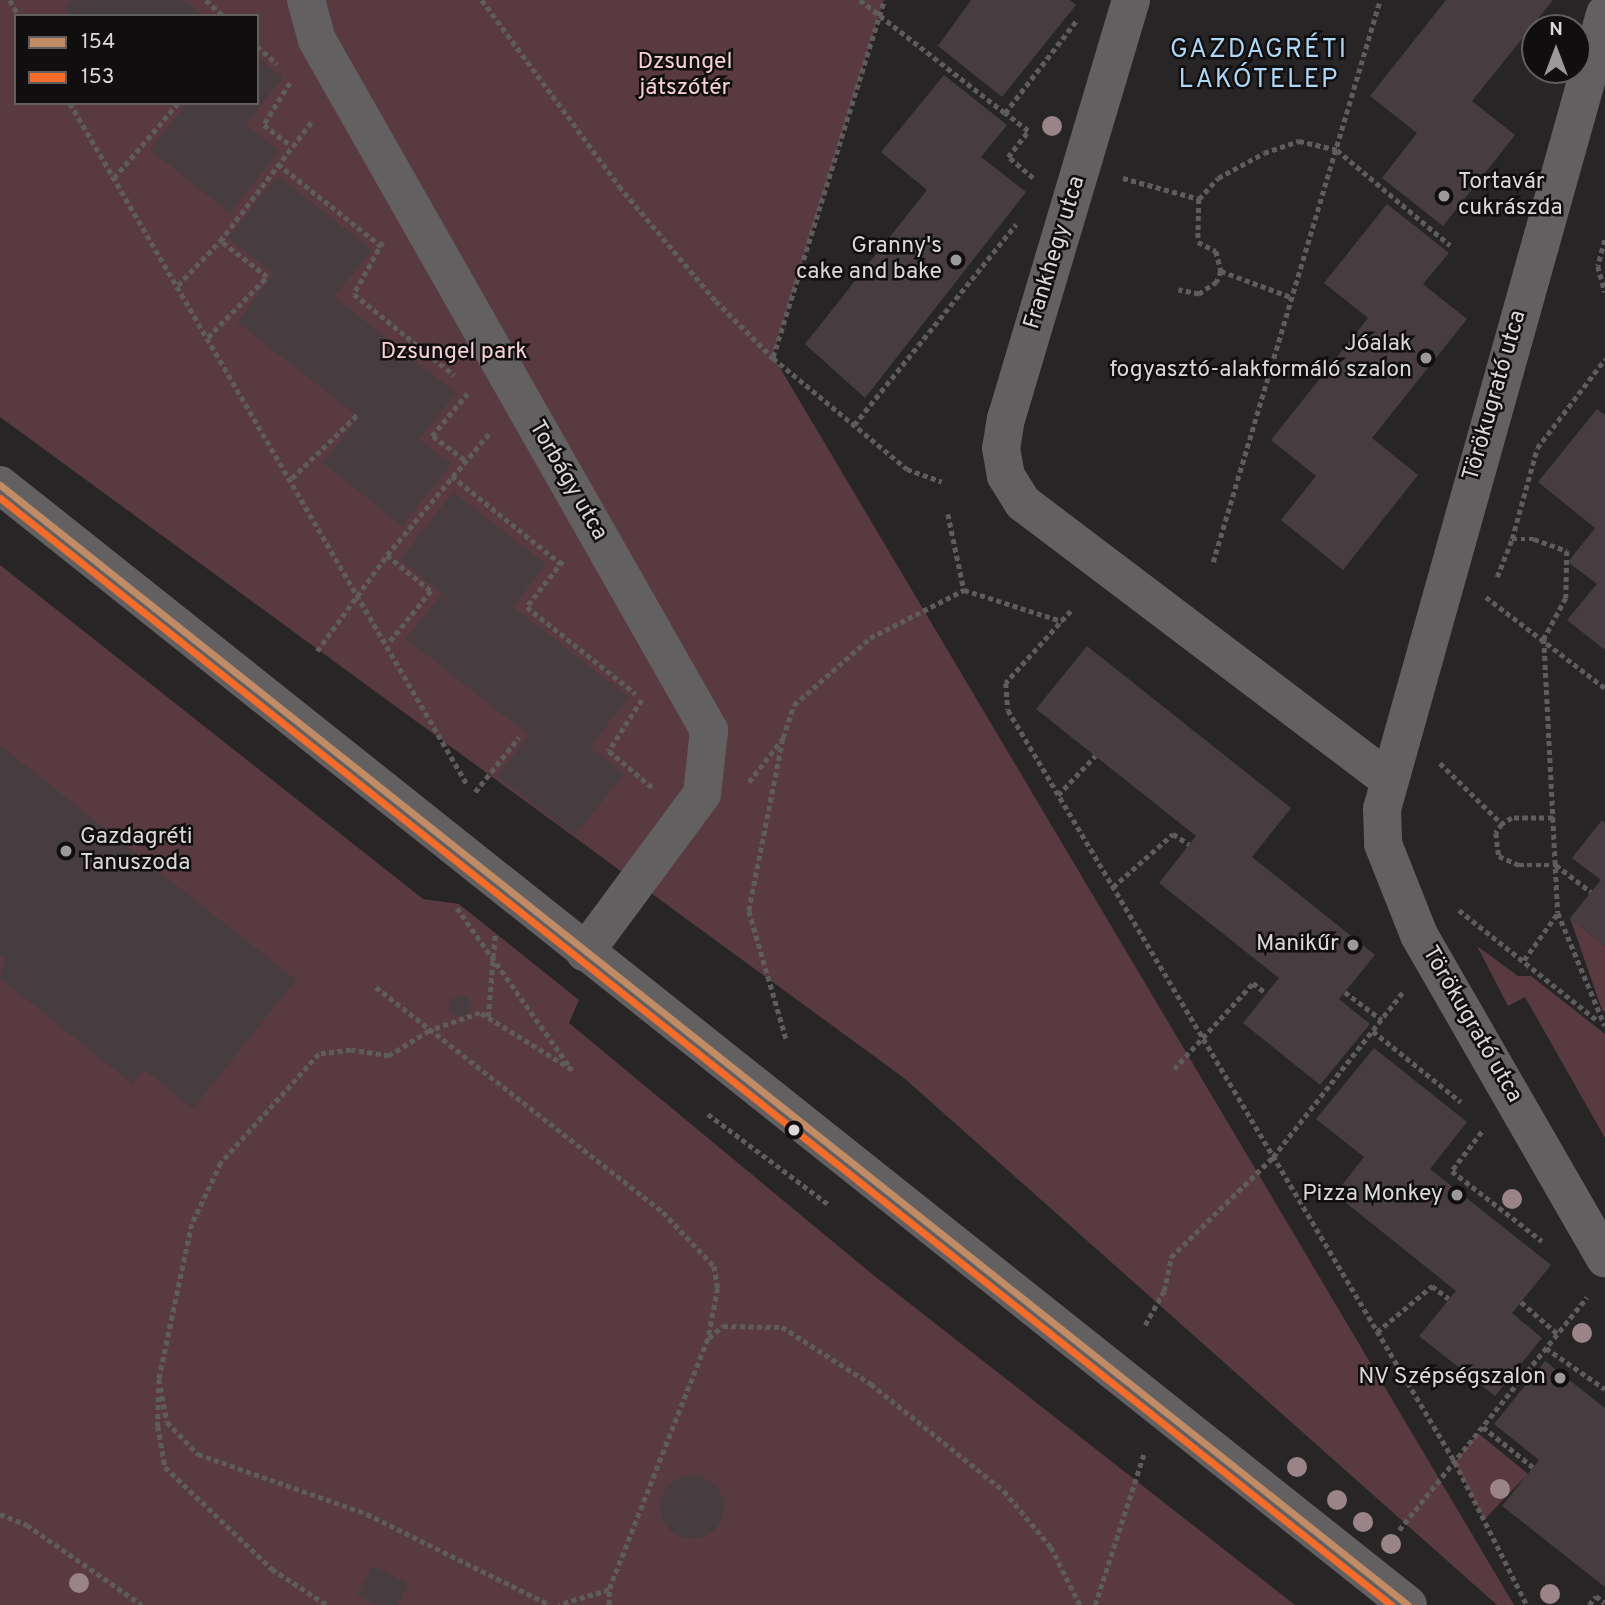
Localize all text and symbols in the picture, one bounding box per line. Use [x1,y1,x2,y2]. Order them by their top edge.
legend [14,14,259,105]
north arrow [1521,14,1591,84]
text: N [1549,18,1563,42]
text: 154 [81,29,115,56]
district label: GAZDAGRÉTI LAKÓTELEP [1171,35,1347,96]
park label: Dzsungel játszótér [638,49,732,103]
text: 153 [81,64,115,91]
place label: Tortavár cukrászda [1458,169,1563,223]
street label: Frankhegy utca [1020,173,1092,333]
marker: Tortavár cukrászda [1436,188,1452,204]
place label: Granny's cake and bake [796,233,942,287]
marker: Granny's cake and bake [948,252,964,268]
street label: Törökugrató utca [1458,307,1534,485]
place label: Jóalak fogyasztó-alakformáló szalon [1109,331,1412,385]
park label: Dzsungel park [380,339,528,367]
marker: Jóalak fogyasztó-alakformáló szalon [1418,350,1434,366]
street label: Torbágy utca [522,416,612,546]
place label: Gazdagréti Tanuszoda [80,824,193,878]
marker: Gazdagréti Tanuszoda [58,843,74,859]
place label: Manikűr [1256,931,1339,959]
marker: Manikűr [1345,937,1361,953]
street label: Törökugrató utca [1415,942,1527,1108]
unlabelled marker [787,1123,801,1137]
place label: Pizza Monkey [1302,1181,1443,1209]
marker: Pizza Monkey [1449,1187,1465,1203]
place label: NV Szépségszalon [1357,1364,1546,1392]
marker: NV Szépségszalon [1552,1370,1568,1386]

